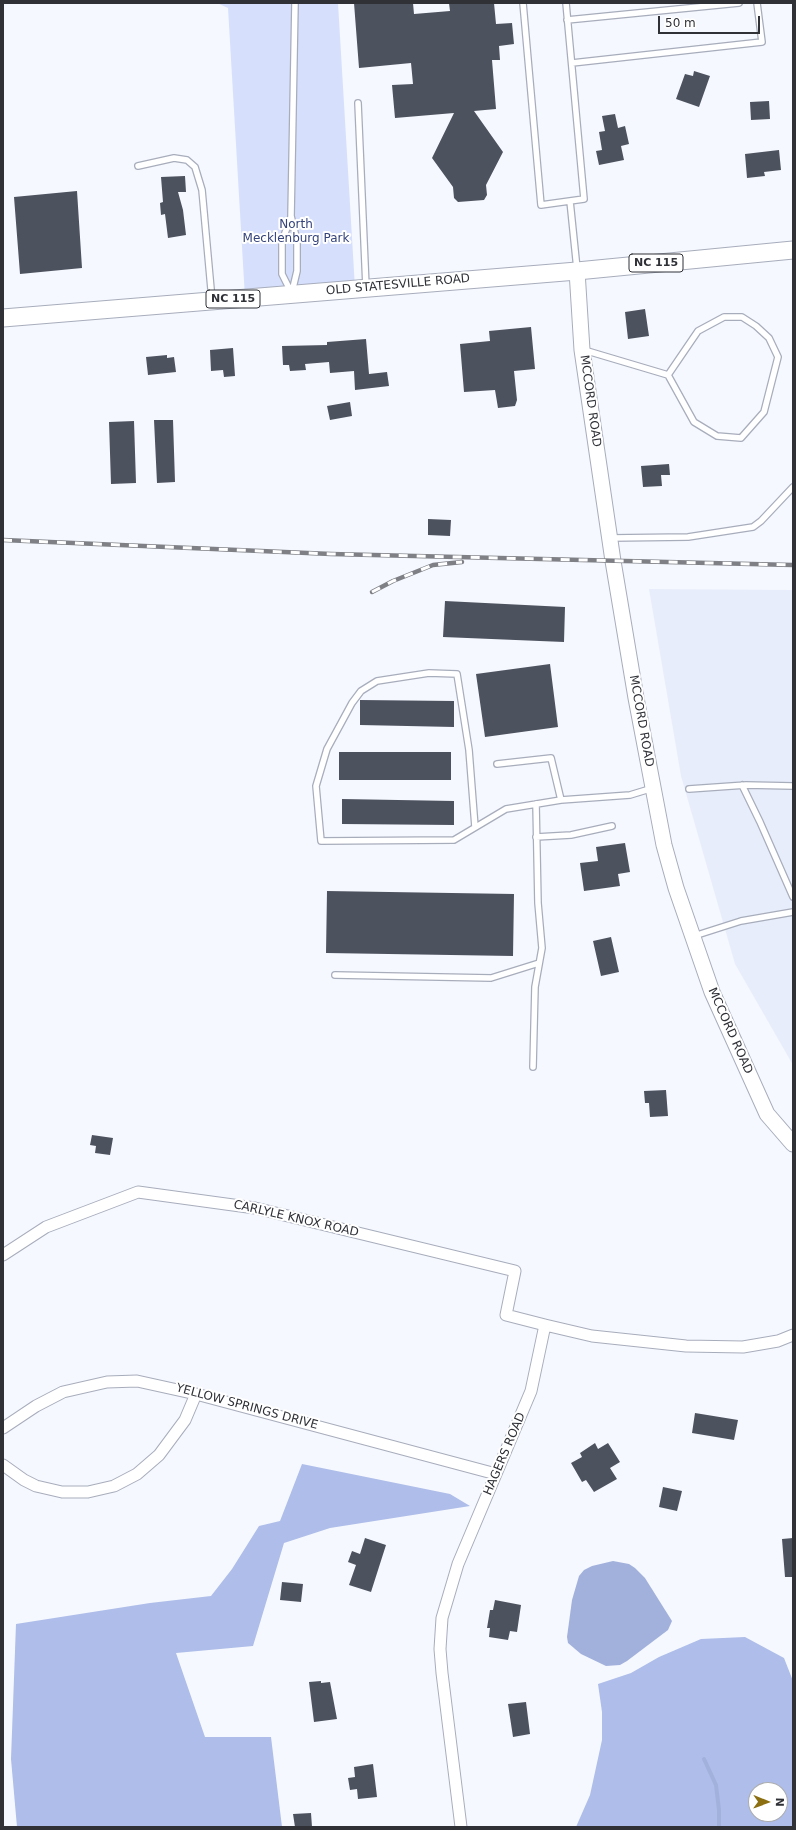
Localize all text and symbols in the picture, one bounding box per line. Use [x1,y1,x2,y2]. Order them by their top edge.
scale bar [660,8,762,34]
text: 50 m [665,16,696,30]
park label: North Mecklenburg Park [243,218,349,246]
road number: NC 115 [629,254,683,272]
street label: OLD STATESVILLE ROAD [325,272,471,298]
road number: NC 115 [206,290,260,308]
street label: MCCORD ROAD [576,354,604,448]
street label: MCCORD ROAD [626,674,656,768]
street label: MCCORD ROAD [705,986,755,1076]
street label: CARLYLE KNOX ROAD [232,1198,360,1240]
street label: YELLOW SPRINGS DRIVE [174,1381,320,1433]
street label: HAGERS ROAD [481,1410,529,1498]
north arrow [748,1782,788,1822]
text: N [773,1797,786,1807]

